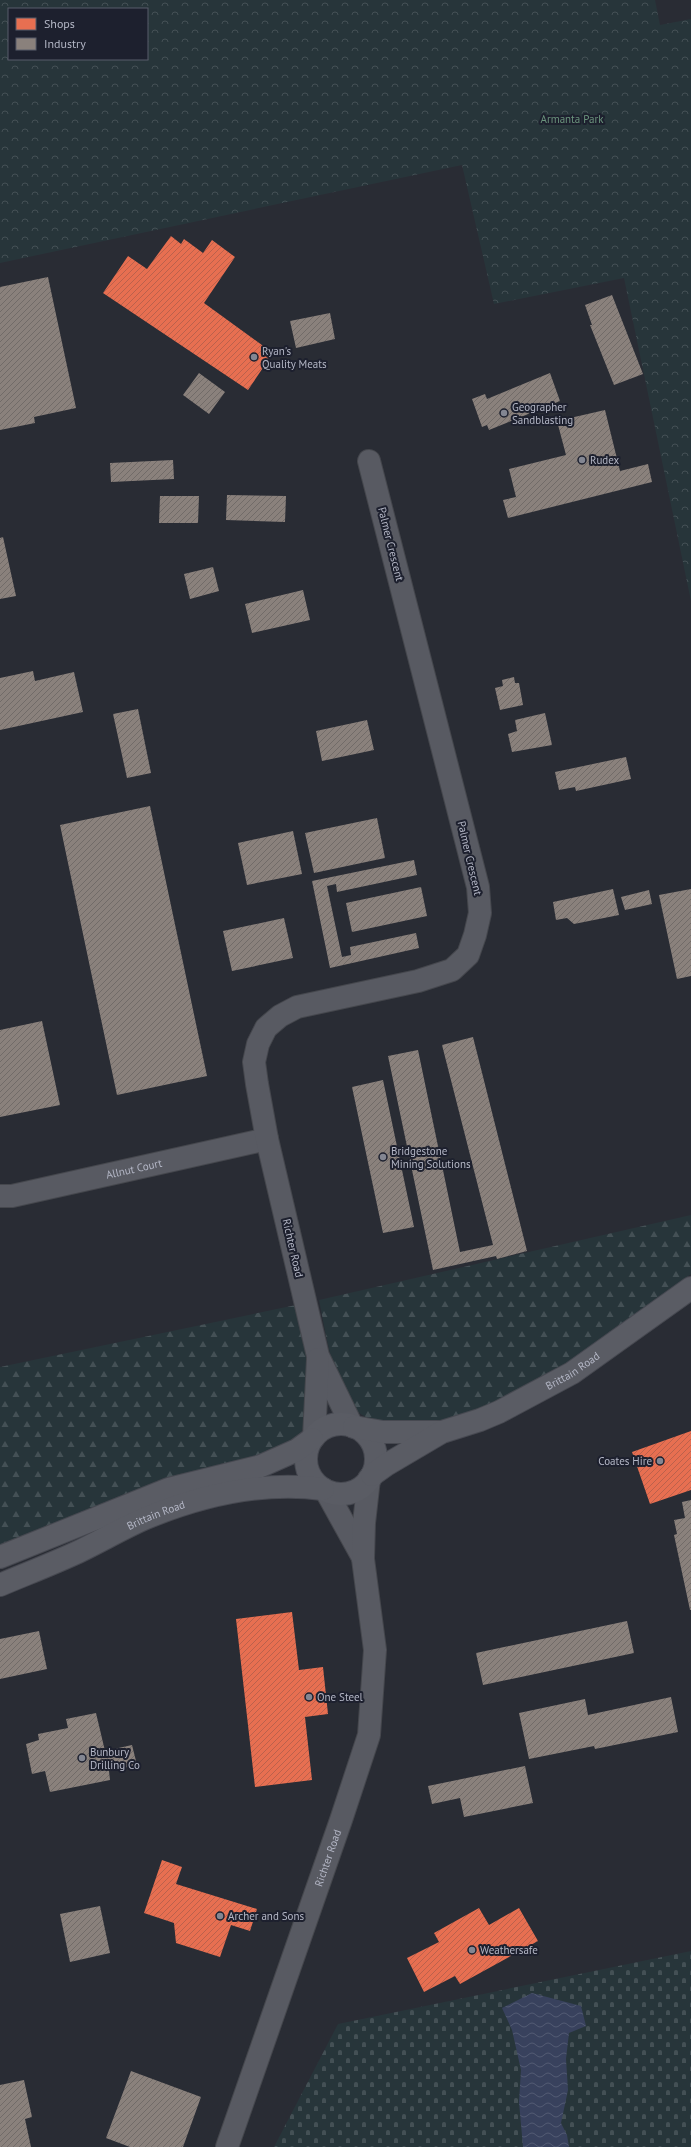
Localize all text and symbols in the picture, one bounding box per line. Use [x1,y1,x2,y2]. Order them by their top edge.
legend [8,8,148,60]
text: Shops [44,16,75,31]
text: Industry [44,36,86,51]
park label: Armanta Park [541,112,604,126]
place label: Ryan's Quality Meats [262,344,327,371]
marker: Ryan's Quality Meats [249,352,259,362]
place label: Geographer Sandblasting [512,400,573,427]
marker: Geographer Sandblasting [499,408,509,418]
place label: Rudex [590,453,620,467]
marker: Rudex [577,455,587,465]
street label: Palmer Crescent [375,506,407,583]
street label: Palmer Crescent [455,820,485,897]
place label: Bridgestone Mining Solutions [391,1144,471,1171]
marker: Bridgestone Mining Solutions [378,1152,388,1162]
street label: Allnut Court [105,1156,164,1182]
street label: Richter Road [279,1217,307,1279]
street label: Brittain Road [543,1349,602,1393]
place label: Coates Hire [598,1454,652,1468]
marker: Coates Hire [655,1456,665,1466]
street label: Brittain Road [124,1497,187,1533]
place label: One Steel [317,1690,364,1704]
marker: One Steel [304,1692,314,1702]
place label: Bunbury Drilling Co [90,1745,140,1772]
marker: Bunbury Drilling Co [77,1753,87,1763]
street label: Richter Road [311,1827,344,1889]
place label: Archer and Sons [228,1909,304,1923]
marker: Archer and Sons [215,1911,225,1921]
place label: Weathersafe [480,1943,538,1957]
marker: Weathersafe [467,1945,477,1955]

